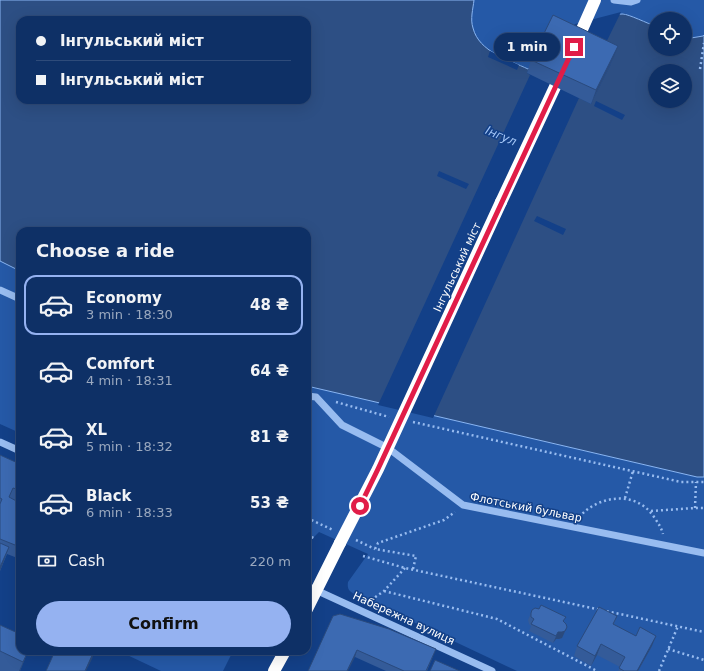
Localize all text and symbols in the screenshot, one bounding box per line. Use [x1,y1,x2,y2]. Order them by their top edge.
map controls [648,12,692,108]
button: locate [648,12,692,56]
text: Інгульський міст [60,32,204,50]
callout: 1 min [494,33,560,61]
route end [565,38,583,56]
text: 1 min [507,39,547,54]
button: layers [648,64,692,108]
text: Інгульський міст [60,71,204,89]
water label: Інгул [483,123,519,149]
street label: Інгульський міст [431,220,484,314]
text: Choose a ride [36,240,175,261]
icon: car [38,287,74,323]
text: Economy [86,289,162,307]
text: 48 ₴ [250,296,289,314]
text: 3 min · 18:30 [86,307,173,322]
icon: car [38,353,74,389]
text: Comfort [86,355,154,373]
text: 64 ₴ [250,362,289,380]
text: 4 min · 18:31 [86,373,173,388]
icon: car [38,419,74,455]
text: XL [86,421,107,439]
text: 81 ₴ [250,428,289,446]
text: 5 min · 18:32 [86,439,173,454]
icon: car [38,485,74,521]
text: Black [86,487,132,505]
street label: Флотський бульвар [469,490,583,525]
text: 53 ₴ [250,494,289,512]
route start [351,497,369,515]
text: 6 min · 18:33 [86,505,173,520]
icon: cash [36,550,58,572]
text: Cash [68,552,105,570]
text: 220 m [249,554,291,569]
street label: Набережна вулиця [351,589,457,648]
button: Confirm [36,601,291,647]

